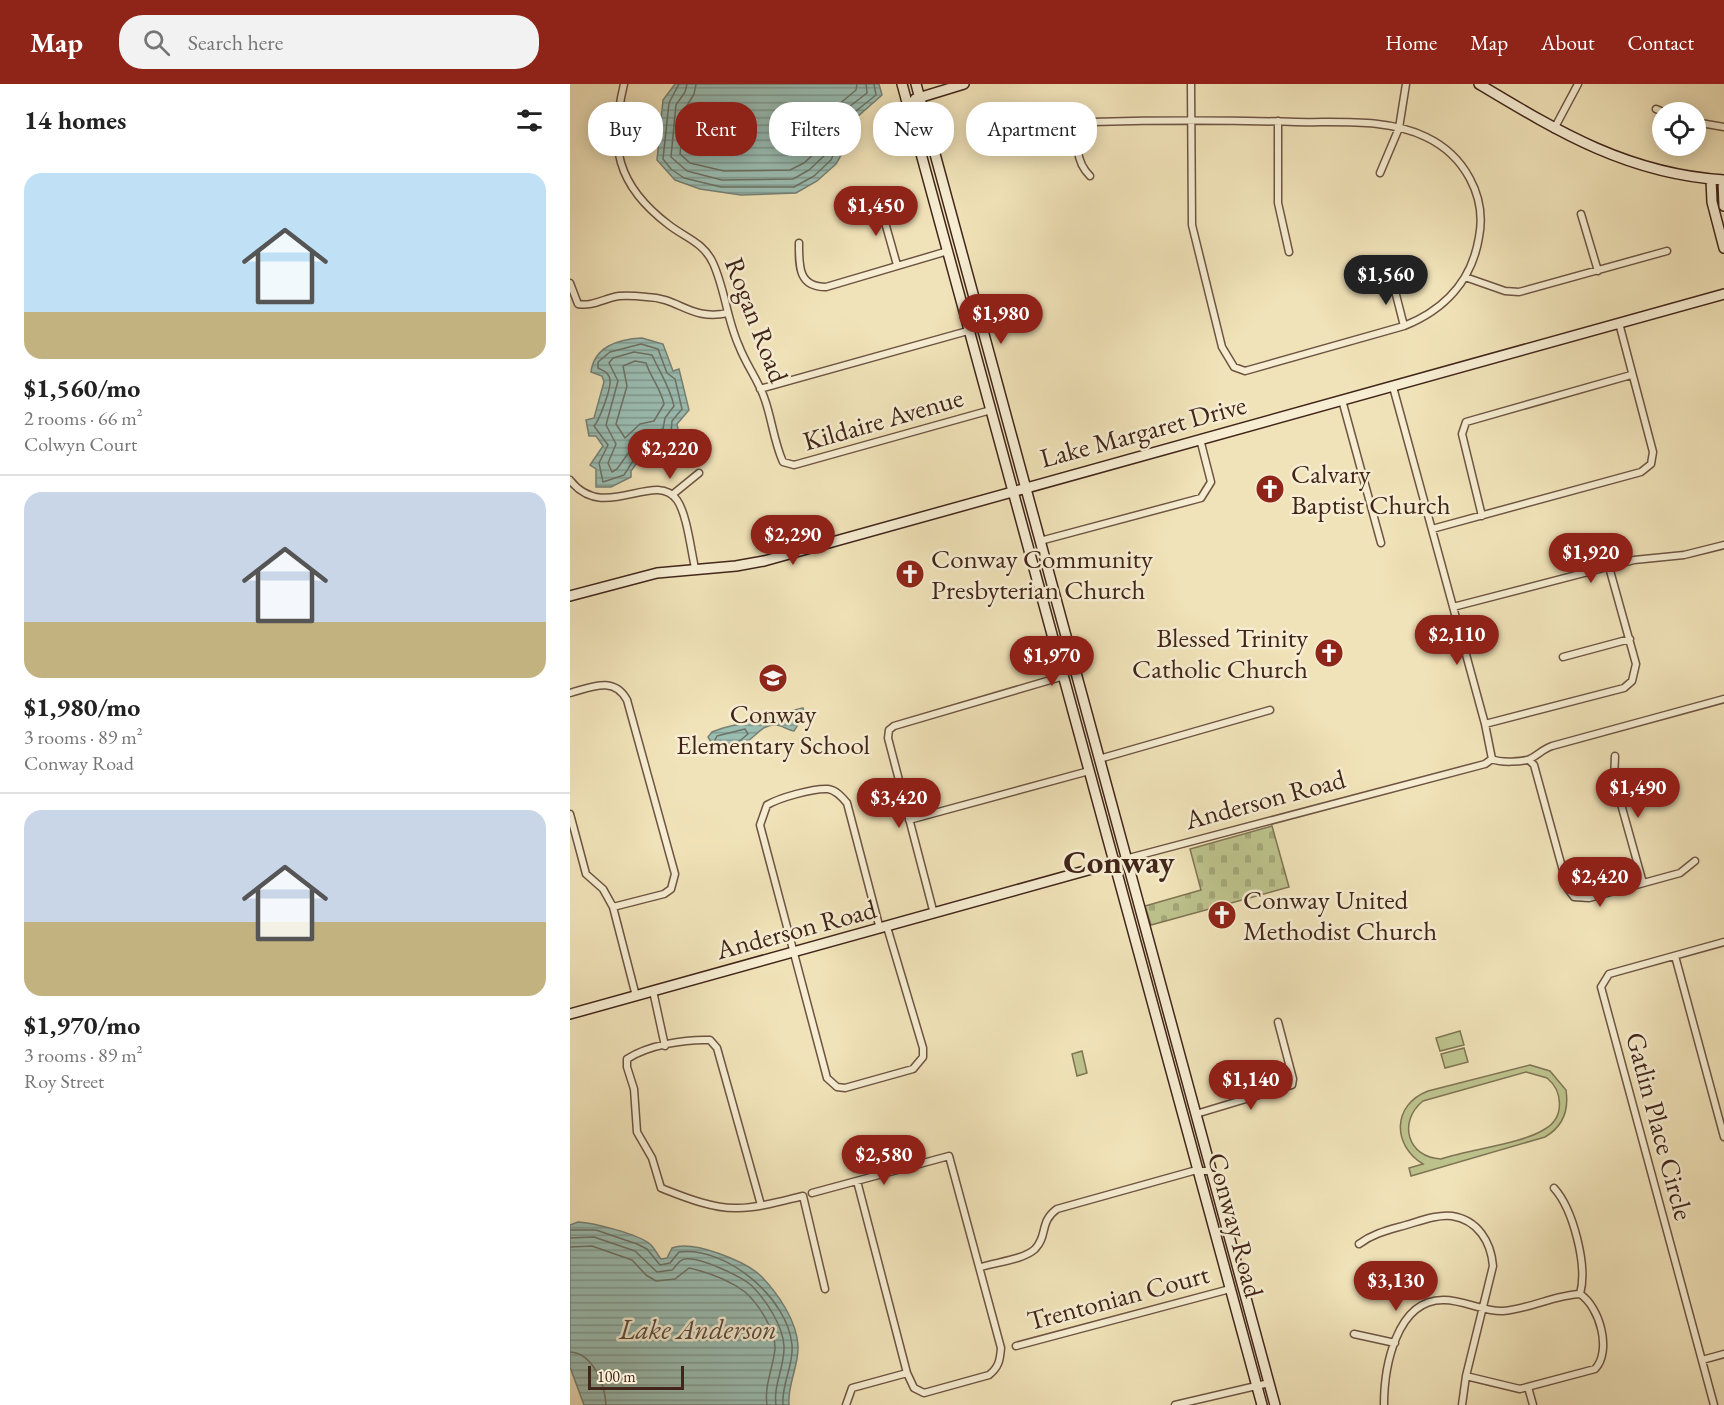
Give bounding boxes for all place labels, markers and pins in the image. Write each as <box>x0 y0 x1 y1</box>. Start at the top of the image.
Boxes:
pin: $1,450 <box>827 186 925 237</box>
pin: $1,560 <box>1337 255 1435 306</box>
pin: $1,980 <box>952 294 1050 345</box>
pin: $2,220 <box>621 429 719 480</box>
place label: Calvary Baptist Church <box>1291 456 1451 522</box>
church icon: Calvary Baptist Church <box>1254 473 1286 505</box>
pin: $2,290 <box>744 515 842 566</box>
pin: $1,920 <box>1542 533 1640 584</box>
place label: Conway Community Presbyterian Church <box>931 541 1153 607</box>
church icon: Conway Community Presbyterian Church <box>894 558 926 590</box>
pin: $2,110 <box>1408 615 1506 666</box>
place label: Blessed Trinity Catholic Church <box>1132 620 1308 686</box>
pin: $1,970 <box>1003 636 1101 687</box>
church icon: Blessed Trinity Catholic Church <box>1313 637 1345 669</box>
school or university icon: Conway Elementary School <box>757 662 789 694</box>
place label: Conway Elementary School <box>676 696 870 762</box>
pin: $1,490 <box>1589 768 1687 819</box>
pin: $3,420 <box>850 778 948 829</box>
pin: $2,420 <box>1551 857 1649 908</box>
place label: Conway United Methodist Church <box>1243 882 1437 948</box>
church icon: Conway United Methodist Church <box>1206 899 1238 931</box>
pin: $1,140 <box>1202 1060 1300 1111</box>
pin: $2,580 <box>835 1135 933 1186</box>
pin: $3,130 <box>1347 1261 1445 1312</box>

